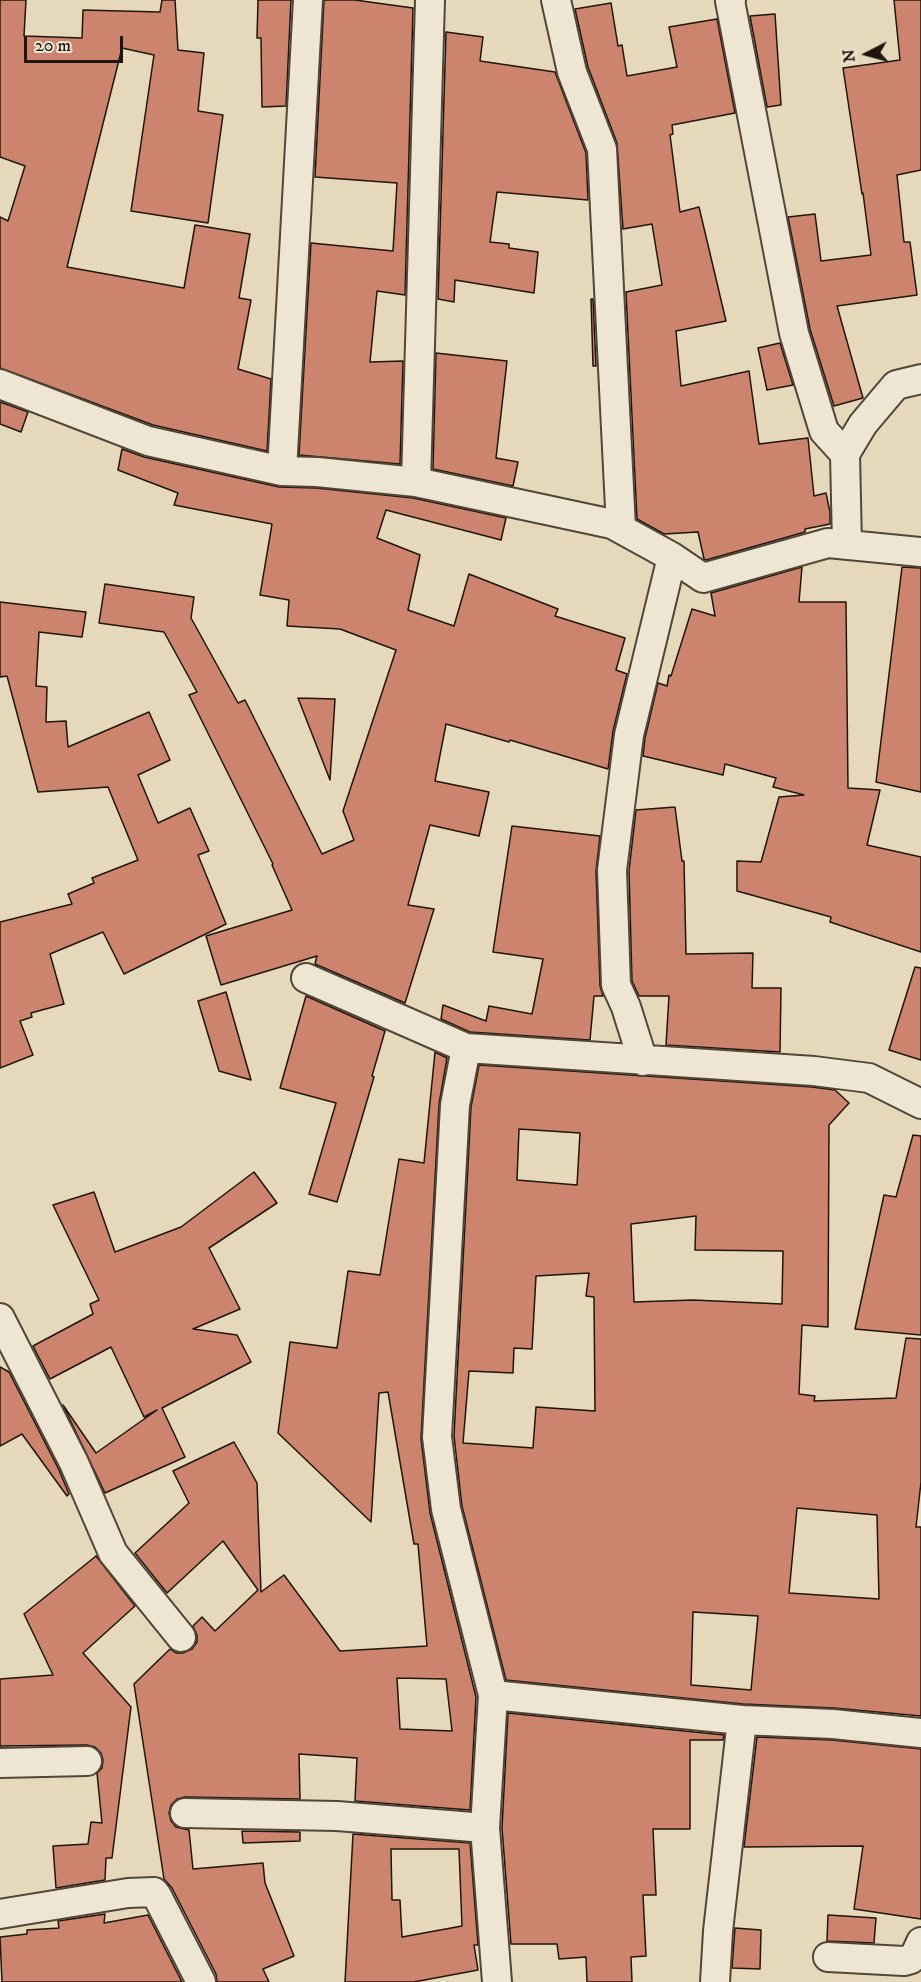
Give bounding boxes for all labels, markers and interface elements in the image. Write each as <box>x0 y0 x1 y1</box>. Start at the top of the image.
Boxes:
scale bar <box>27 24 126 62</box>
north arrow <box>837 24 897 84</box>
text: 20 m <box>35 35 71 57</box>
text: N <box>838 48 860 63</box>

